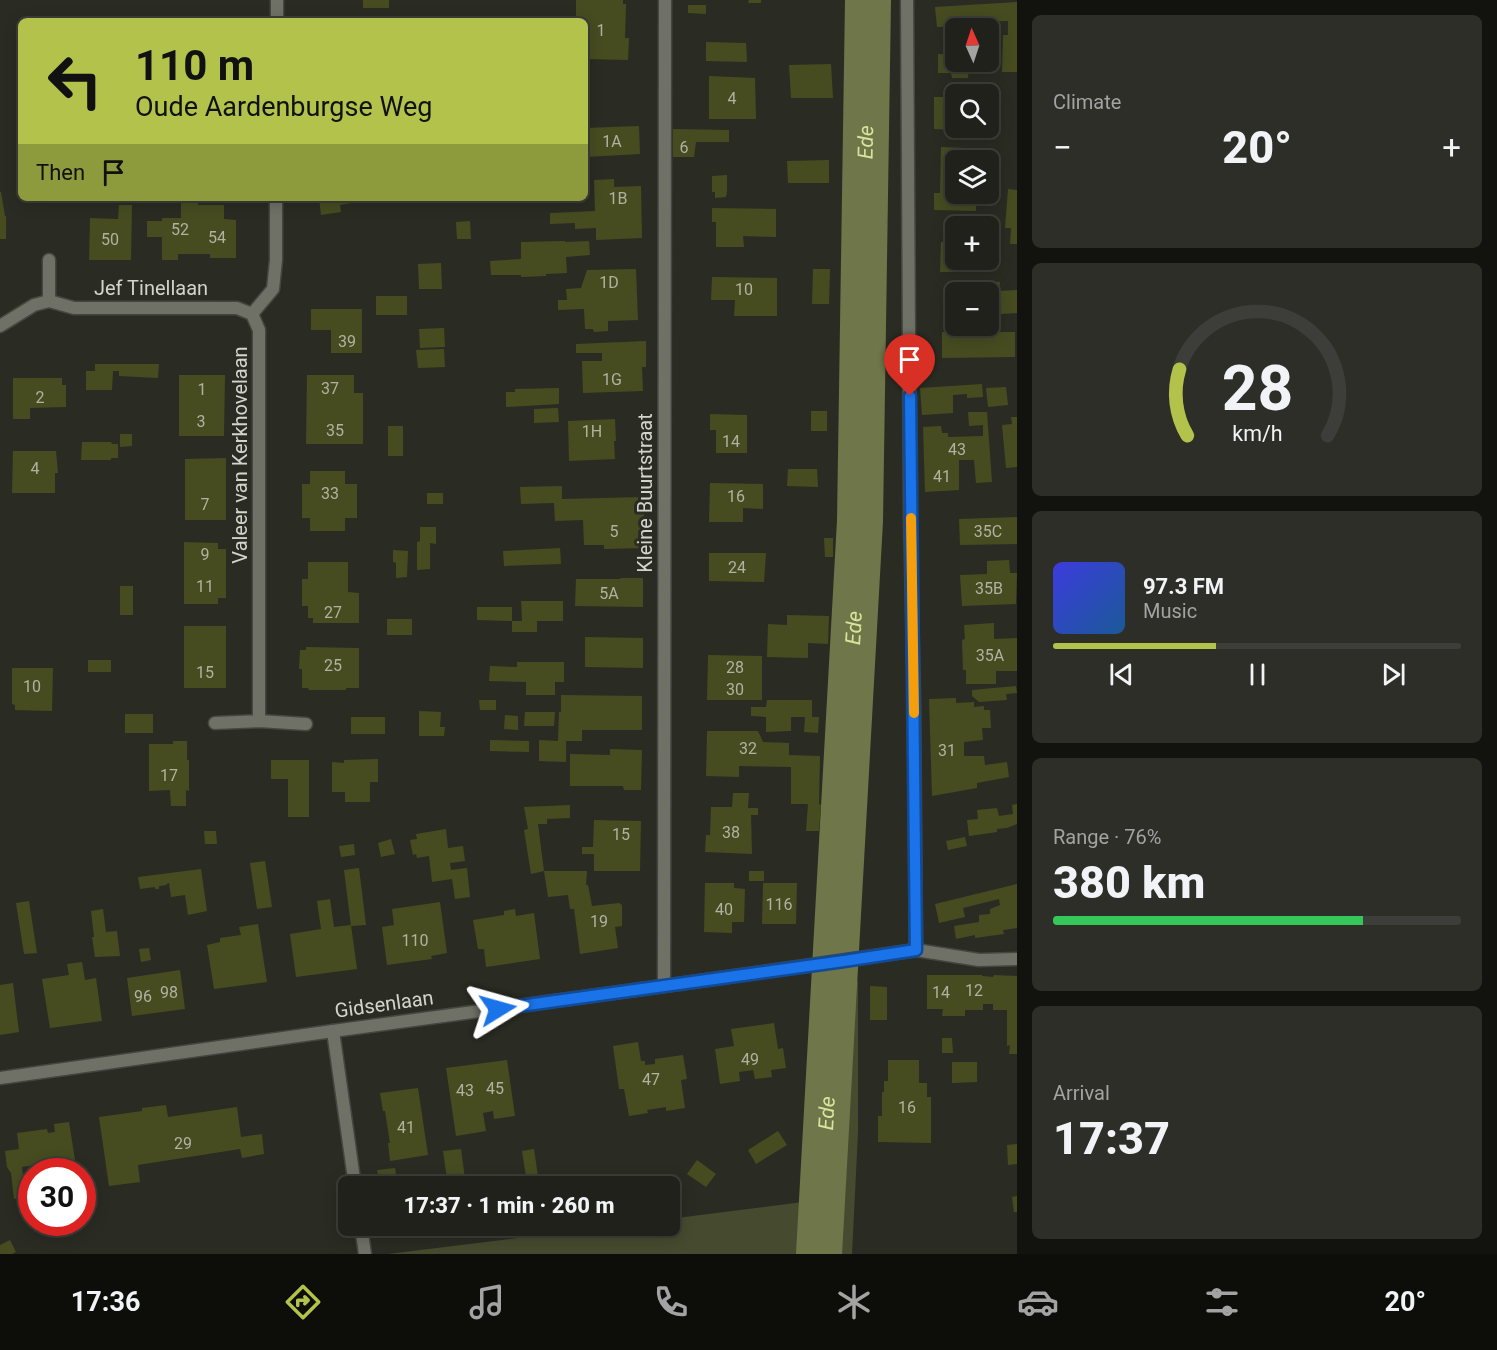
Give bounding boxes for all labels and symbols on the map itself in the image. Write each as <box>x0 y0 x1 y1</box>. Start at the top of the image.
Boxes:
north arrow <box>945 18 999 72</box>
house number: 1 <box>597 21 606 40</box>
house number: 4 <box>728 89 737 108</box>
water label: Ede <box>854 125 878 159</box>
house number: 1A <box>602 132 622 151</box>
house number: 6 <box>680 138 689 157</box>
house number: 1B <box>609 189 628 208</box>
house number: 52 <box>171 220 189 239</box>
house number: 54 <box>208 228 226 247</box>
house number: 50 <box>101 230 119 249</box>
house number: 1D <box>599 273 619 292</box>
street label: Jef Tinellaan <box>94 276 208 300</box>
house number: 10 <box>735 280 753 299</box>
house number: 39 <box>338 332 356 351</box>
pin <box>884 334 935 396</box>
street label: Valeer van Kerkhovelaan <box>228 346 252 564</box>
house number: 1G <box>602 370 622 389</box>
house number: 37 <box>321 379 339 398</box>
house number: 1 <box>198 380 207 399</box>
house number: 2 <box>36 388 45 407</box>
house number: 3 <box>197 412 206 431</box>
street label: Kleine Buurtstraat <box>633 413 657 573</box>
house number: 35 <box>326 421 344 440</box>
house number: 1H <box>582 422 602 441</box>
house number: 14 <box>722 432 740 451</box>
house number: 43 <box>948 440 966 459</box>
house number: 4 <box>31 459 40 478</box>
house number: 41 <box>933 467 951 486</box>
house number: 33 <box>321 484 339 503</box>
house number: 16 <box>727 487 745 506</box>
house number: 7 <box>201 495 210 514</box>
house number: 5 <box>610 522 619 541</box>
house number: 35C <box>974 522 1002 541</box>
house number: 9 <box>201 545 210 564</box>
house number: 24 <box>728 558 746 577</box>
house number: 11 <box>196 577 214 596</box>
house number: 35B <box>975 579 1003 598</box>
house number: 5A <box>599 584 619 603</box>
house number: 27 <box>324 603 342 622</box>
water label: Ede <box>841 610 867 645</box>
house number: 35A <box>976 646 1005 665</box>
house number: 25 <box>324 656 342 675</box>
house number: 28 <box>726 658 744 677</box>
house number: 15 <box>196 663 214 682</box>
house number: 10 <box>23 677 41 696</box>
house number: 30 <box>726 680 744 699</box>
house number: 32 <box>739 739 757 758</box>
house number: 31 <box>938 741 956 760</box>
house number: 17 <box>160 766 178 785</box>
house number: 38 <box>722 823 740 842</box>
house number: 15 <box>612 825 630 844</box>
house number: 116 <box>766 895 792 914</box>
house number: 40 <box>715 900 733 919</box>
house number: 19 <box>590 912 608 931</box>
house number: 110 <box>402 931 428 950</box>
position arrow <box>466 977 530 1041</box>
house number: 12 <box>965 981 983 1000</box>
house number: 98 <box>160 983 178 1002</box>
house number: 14 <box>932 983 950 1002</box>
street label: Gidsenlaan <box>333 985 435 1023</box>
house number: 96 <box>134 987 152 1006</box>
house number: 49 <box>741 1050 759 1069</box>
house number: 47 <box>642 1070 660 1089</box>
house number: 45 <box>486 1079 504 1098</box>
house number: 43 <box>456 1081 474 1100</box>
water label: Ede <box>814 1096 840 1131</box>
house number: 16 <box>898 1098 916 1117</box>
house number: 41 <box>397 1118 415 1137</box>
house number: 29 <box>174 1134 192 1153</box>
speed limit sign: 30 <box>18 1158 96 1236</box>

